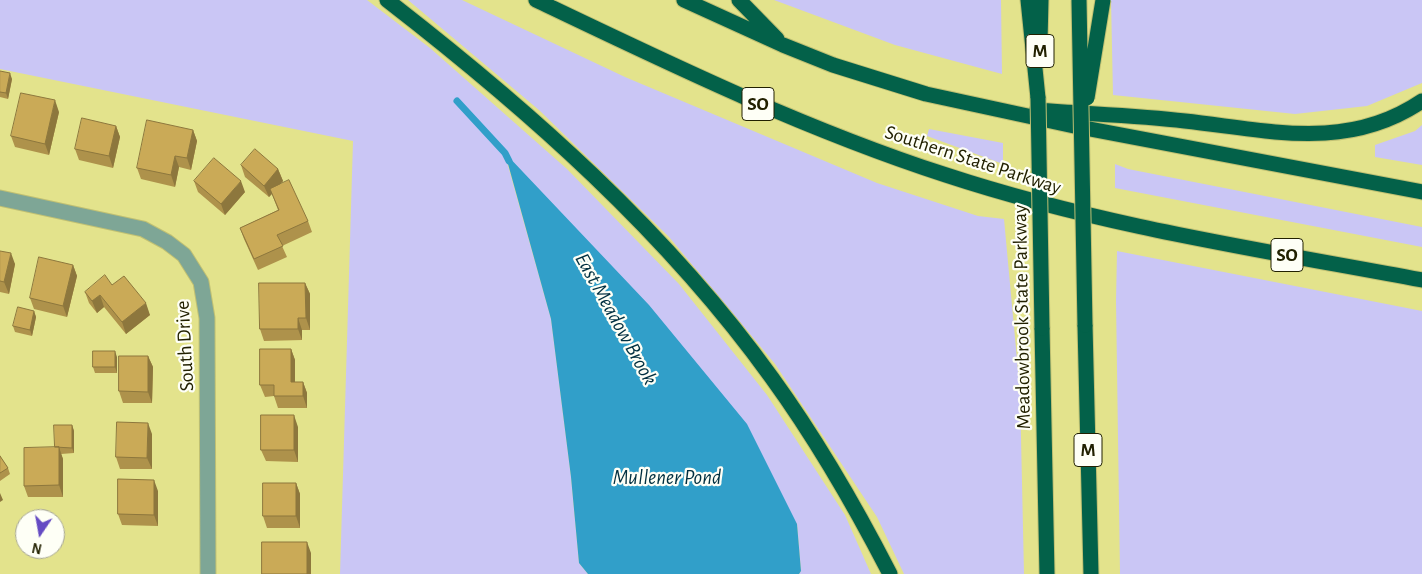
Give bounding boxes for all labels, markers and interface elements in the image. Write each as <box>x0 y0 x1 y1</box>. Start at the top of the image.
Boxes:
road number: M <box>1026 34 1054 68</box>
road number: SO <box>742 88 774 120</box>
street label: Southern State Parkway <box>882 120 1064 200</box>
street label: Meadowbrook State Parkway <box>1008 204 1036 430</box>
road number: SO <box>1271 238 1303 272</box>
water label: East Meadow Brook <box>569 249 663 389</box>
street label: South Drive <box>171 300 199 392</box>
road number: M <box>1074 434 1102 466</box>
water label: Mullener Pond <box>613 465 721 491</box>
north arrow <box>15 509 65 559</box>
text: N <box>31 540 43 556</box>

